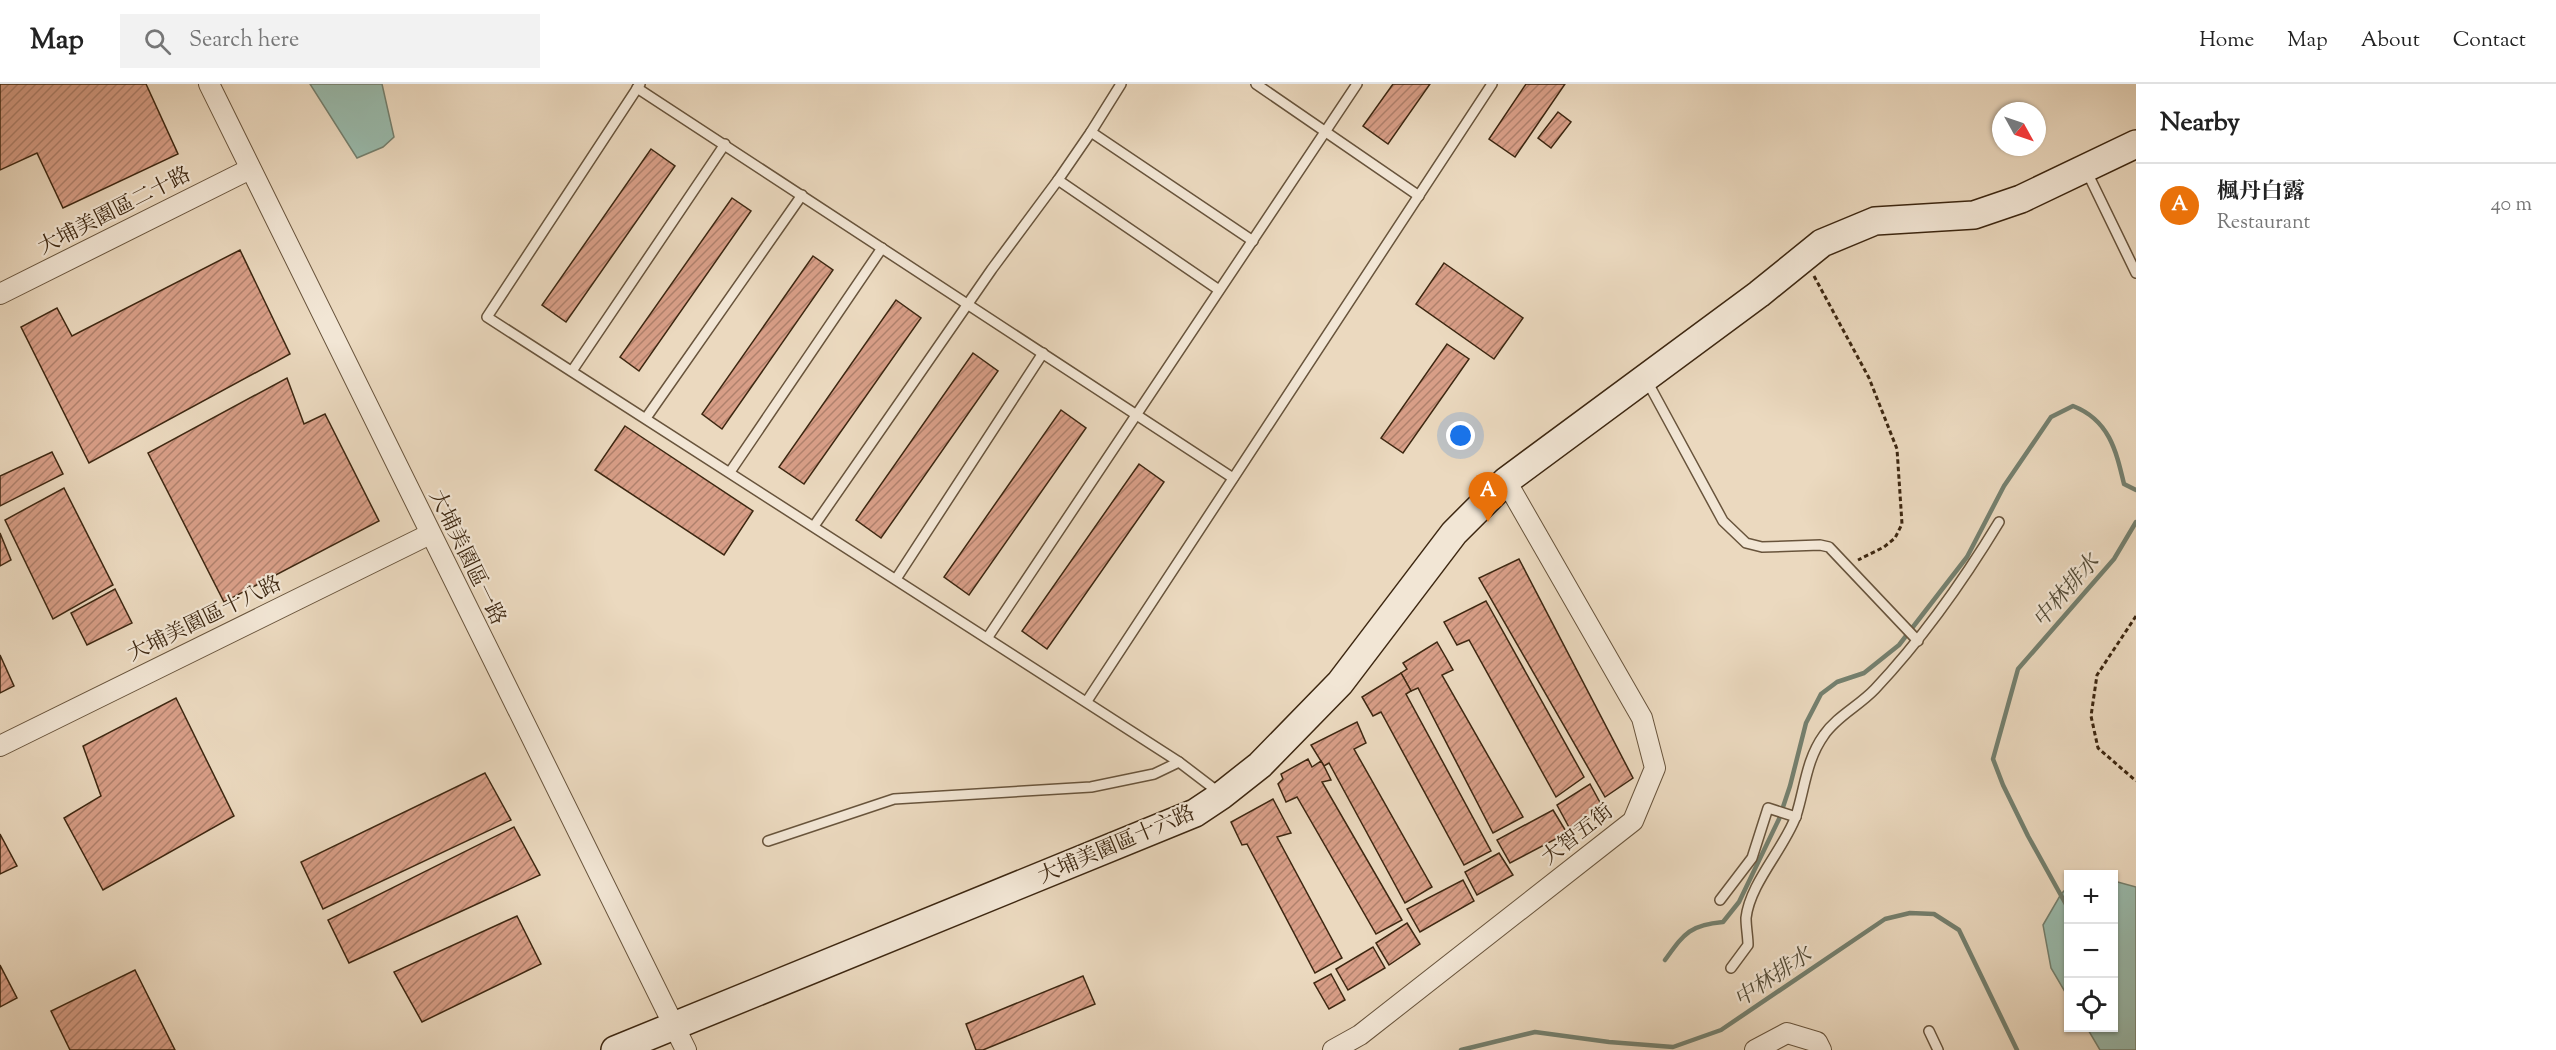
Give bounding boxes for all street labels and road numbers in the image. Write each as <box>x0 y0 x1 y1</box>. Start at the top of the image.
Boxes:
street label: 大埔美園區二十路 <box>33 160 197 263</box>
street label: 大埔美園區一路 <box>421 485 512 631</box>
street label: 大埔美園區十八路 <box>123 569 287 670</box>
street label: 大智五街 <box>1536 798 1621 873</box>
street label: 大埔美園區十六路 <box>1034 799 1200 892</box>

